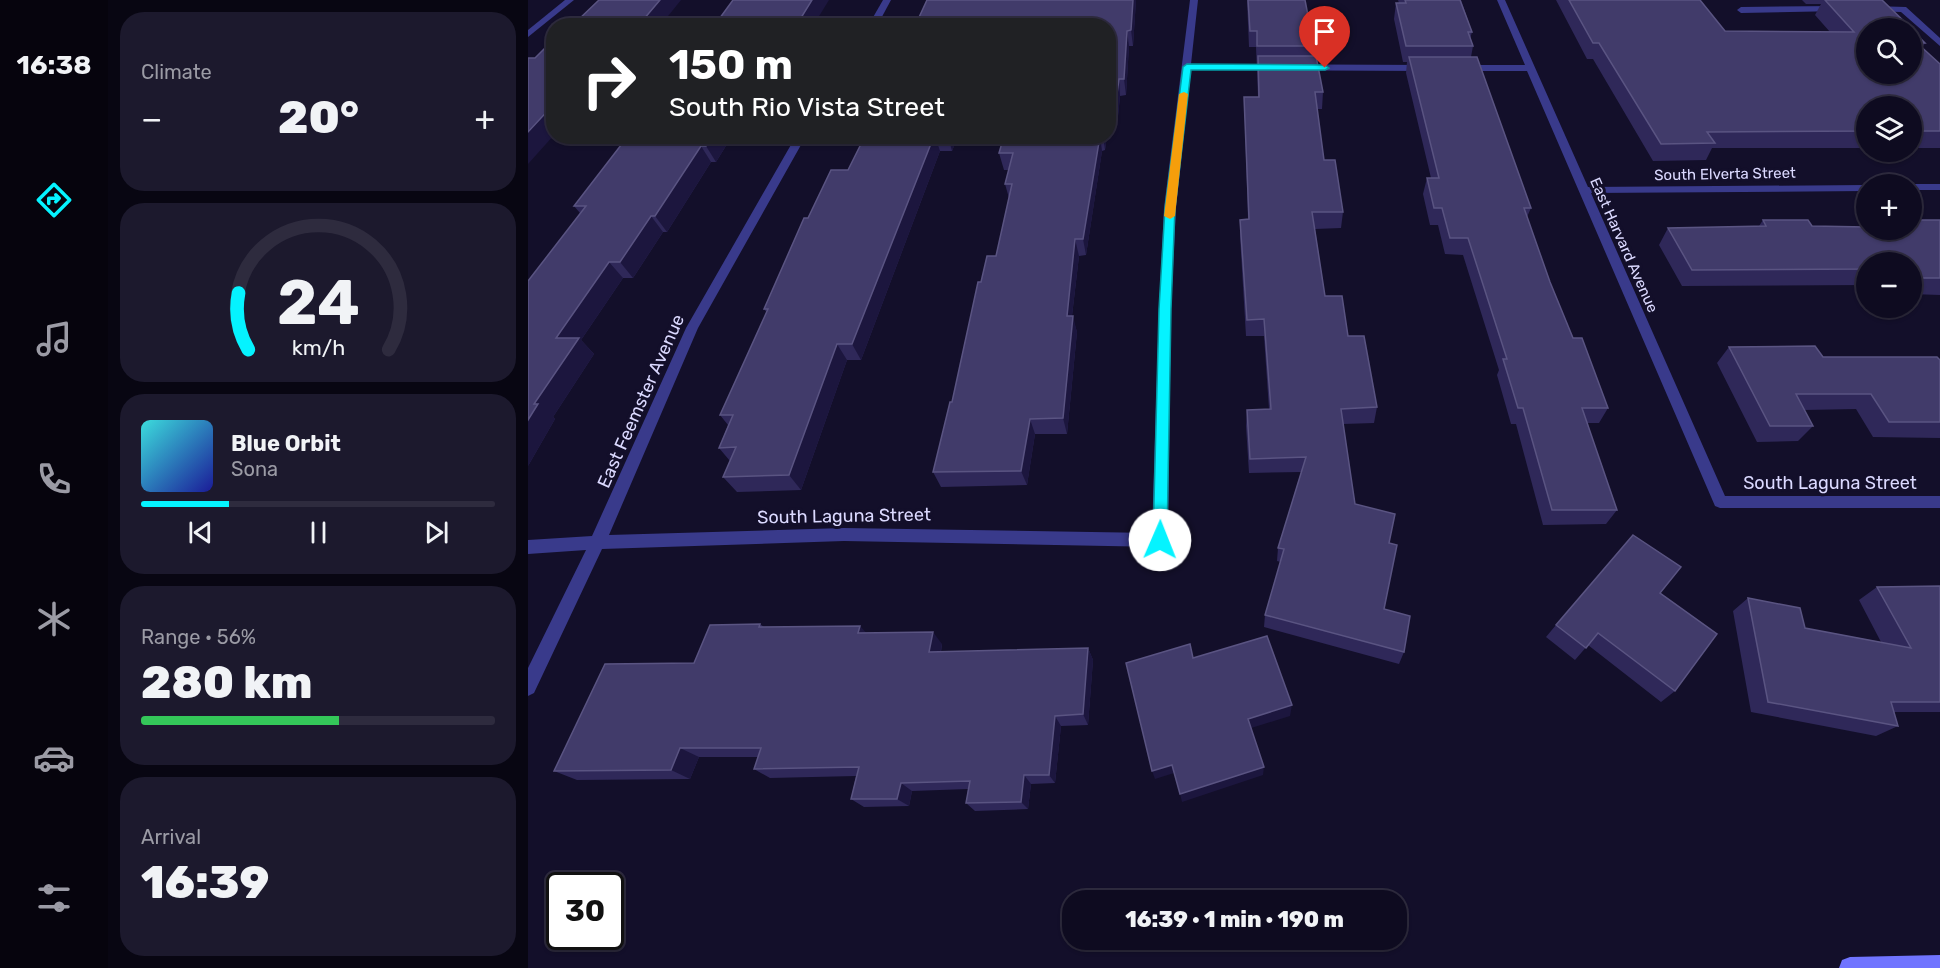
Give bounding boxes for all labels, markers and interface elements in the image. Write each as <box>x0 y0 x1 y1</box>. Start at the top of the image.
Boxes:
pin <box>1299 6 1350 68</box>
icon: arrive <box>1308 15 1341 48</box>
map controls <box>1856 18 1922 318</box>
button: search <box>1856 18 1922 84</box>
text: 150 m <box>669 40 793 90</box>
icon: right <box>570 42 648 120</box>
text: 16:38 <box>17 49 91 81</box>
text: Climate <box>141 60 212 84</box>
text: 20° <box>278 91 359 144</box>
text: South Rio Vista Street <box>669 91 945 123</box>
button: layers <box>1856 96 1922 162</box>
text: − <box>141 99 162 138</box>
text: + <box>474 99 495 138</box>
street label: South Elverta Street <box>1654 164 1796 184</box>
button: + <box>1856 174 1922 240</box>
street label: East Harvard Avenue <box>1586 175 1662 315</box>
icon: directions <box>33 179 75 221</box>
button: − <box>1856 252 1922 318</box>
text: 24 <box>277 266 359 340</box>
street label: East Feemster Avenue <box>593 311 689 491</box>
icon: music <box>33 318 75 360</box>
text: km/h <box>291 335 345 360</box>
text: Blue Orbit <box>231 430 341 457</box>
text: Sona <box>231 457 278 481</box>
icon: phone <box>33 458 75 500</box>
street label: South Laguna Street <box>1743 472 1917 494</box>
street label: South Laguna Street <box>757 503 931 529</box>
position arrow <box>1128 508 1192 572</box>
icon: previous <box>184 516 217 549</box>
icon: pause <box>302 516 335 549</box>
icon: next <box>420 516 453 549</box>
icon: climate <box>33 598 75 640</box>
text: Range · 56% <box>141 625 256 649</box>
text: 280 km <box>141 656 313 709</box>
icon: car <box>33 737 75 779</box>
text: Arrival <box>141 825 201 849</box>
text: 16:39 <box>141 856 269 909</box>
speed limit sign: 30 <box>546 872 624 950</box>
icon: filters <box>33 877 75 919</box>
text: 16:39 · 1 min · 190 m <box>1125 906 1344 933</box>

